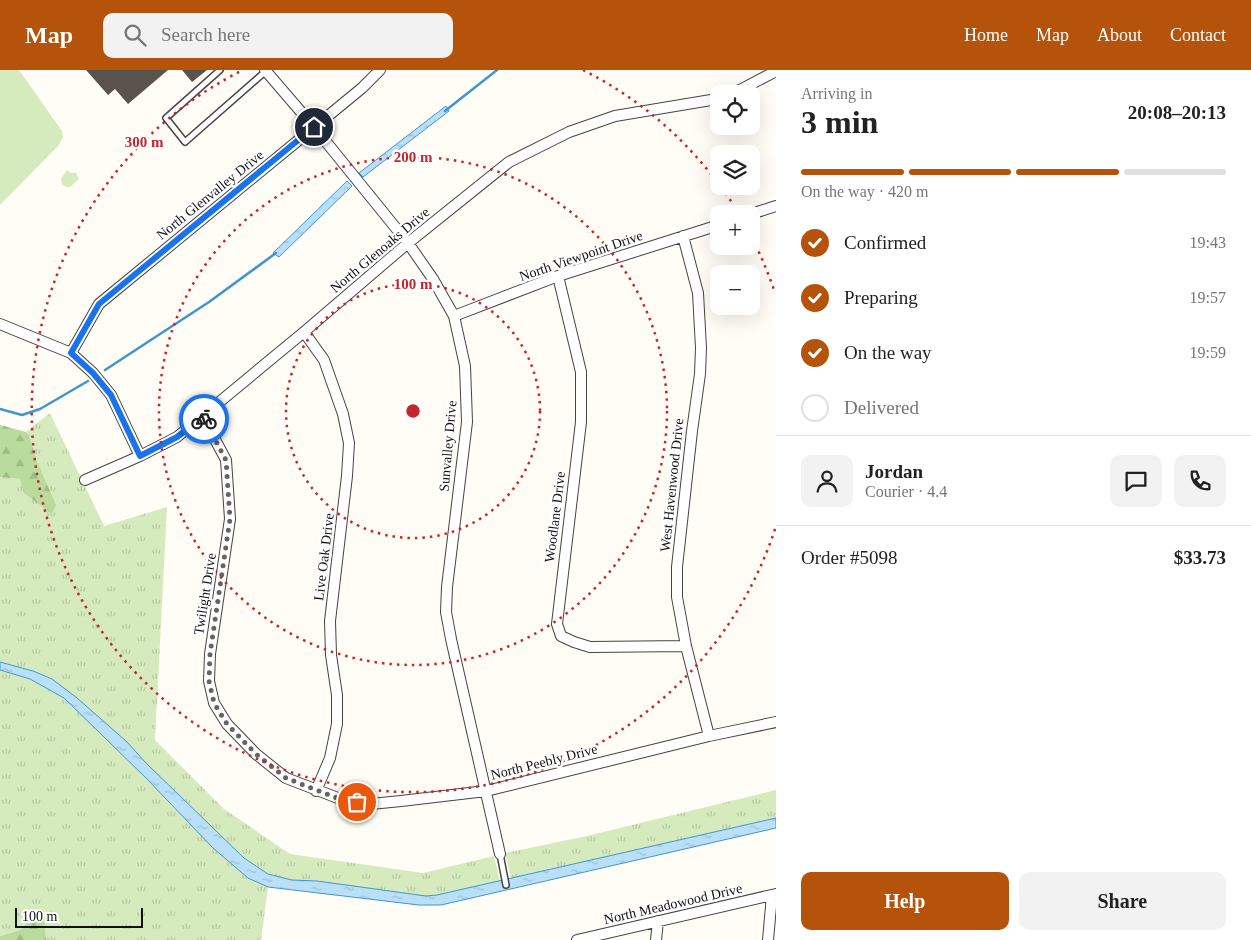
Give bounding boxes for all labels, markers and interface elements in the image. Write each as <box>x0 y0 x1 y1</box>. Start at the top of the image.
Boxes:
search box <box>103 13 453 58</box>
icon: search <box>121 21 149 49</box>
text: Map <box>25 22 73 48</box>
text: Search here <box>161 24 250 45</box>
text: Home <box>964 25 1008 45</box>
text: Map <box>1036 25 1069 45</box>
text: About <box>1097 25 1142 45</box>
text: Contact <box>1170 25 1226 45</box>
map controls <box>710 85 760 315</box>
button: locate <box>710 85 760 135</box>
text: Arriving in <box>801 85 873 102</box>
text: 20:08–20:13 <box>1128 102 1226 123</box>
text: 3 min <box>801 104 878 140</box>
pin <box>293 106 335 148</box>
icon: home <box>300 113 328 141</box>
text: 300 m <box>125 134 164 150</box>
button: layers <box>710 145 760 195</box>
street label: North Glenvalley Drive <box>154 147 266 243</box>
text: 200 m <box>394 149 433 165</box>
text: On the way · 420 m <box>801 183 929 200</box>
street label: North Glenoaks Drive <box>328 204 432 296</box>
button: + <box>710 205 760 255</box>
street label: North Viewpoint Drive <box>517 228 645 284</box>
icon: check <box>801 229 829 257</box>
text: Confirmed <box>844 232 926 253</box>
text: 19:43 <box>1190 234 1226 251</box>
button: − <box>710 265 760 315</box>
text: 100 m <box>394 276 433 292</box>
icon: check <box>801 284 829 312</box>
text: Preparing <box>844 287 918 308</box>
text: 19:57 <box>1190 289 1226 306</box>
icon: check <box>801 339 829 367</box>
text: On the way <box>844 342 932 363</box>
text: 19:59 <box>1190 344 1226 361</box>
courier <box>179 394 229 444</box>
text: Delivered <box>844 397 919 418</box>
street label: Sunvalley Drive <box>437 400 459 492</box>
centre of rings <box>404 402 422 420</box>
icon: bike <box>190 405 218 433</box>
street label: West Havenwood Drive <box>658 417 686 553</box>
button: person <box>801 455 853 507</box>
button: chat <box>1110 455 1162 507</box>
button: phone <box>1174 455 1226 507</box>
text: Jordan <box>865 461 923 482</box>
street label: Woodlane Drive <box>542 471 568 563</box>
text: Courier · 4.4 <box>865 483 947 500</box>
street label: Live Oak Drive <box>311 512 337 602</box>
text: Order #5098 <box>801 547 898 568</box>
text: $33.73 <box>1174 547 1226 568</box>
street label: Twilight Drive <box>191 552 219 636</box>
street label: North Peebly Drive <box>489 741 599 783</box>
pin <box>336 781 378 823</box>
icon: bag <box>343 788 371 816</box>
button: Help <box>801 872 1009 930</box>
button: Share <box>1019 872 1226 930</box>
street label: North Meadowood Drive <box>602 881 744 927</box>
scale bar <box>15 905 142 928</box>
text: 100 m <box>22 909 57 924</box>

